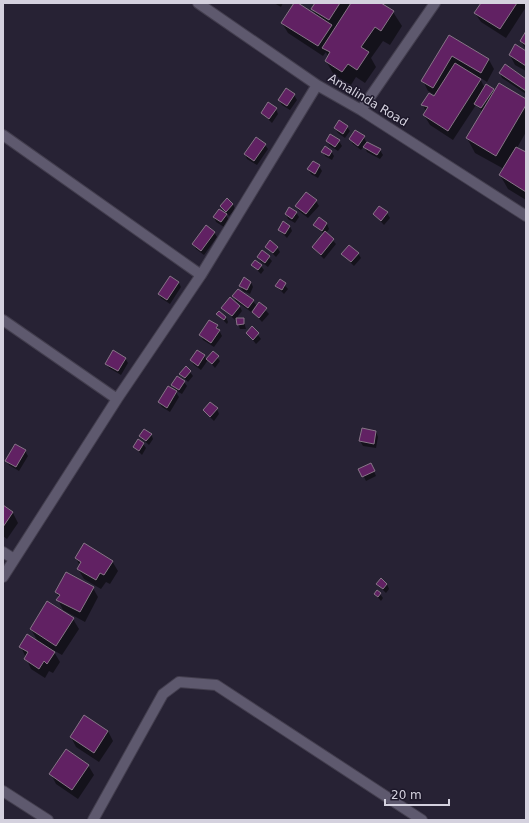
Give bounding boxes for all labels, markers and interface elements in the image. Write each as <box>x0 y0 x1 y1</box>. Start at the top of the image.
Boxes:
street label: Amalinda Road <box>326 71 410 129</box>
scale bar <box>385 781 449 807</box>
text: 20 m <box>391 788 422 802</box>

